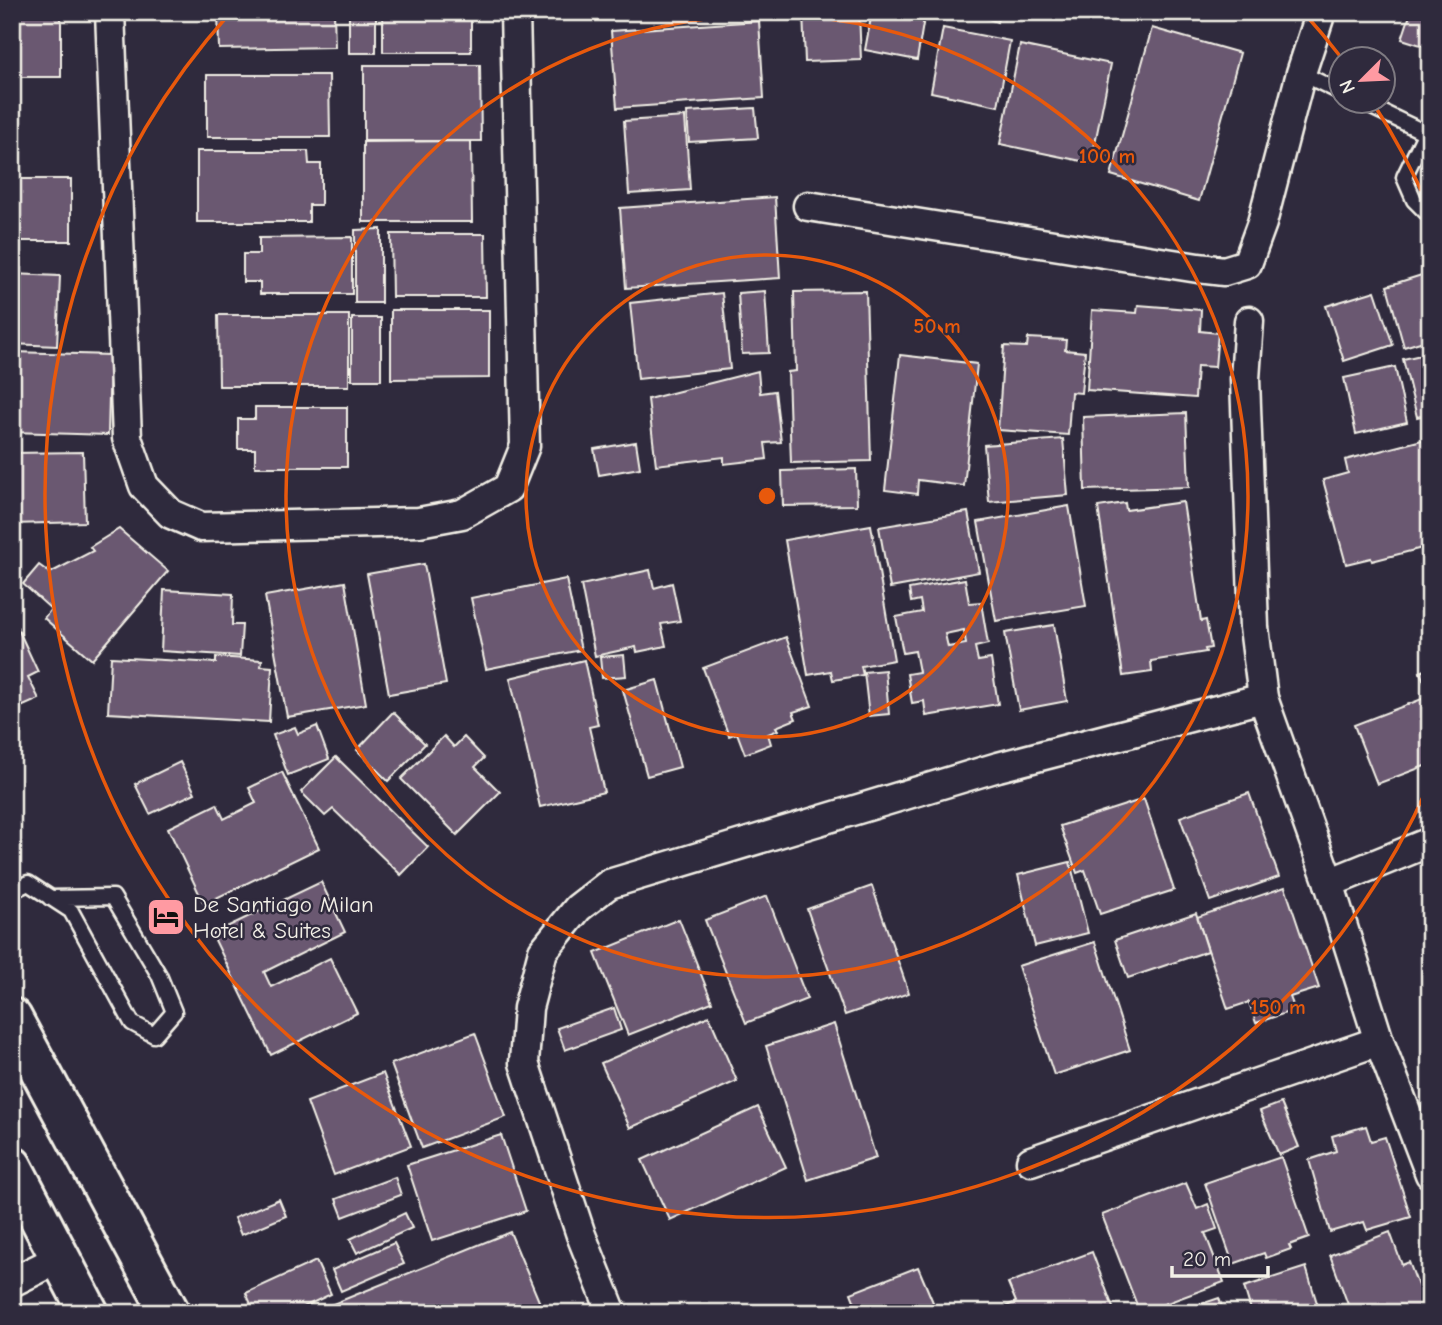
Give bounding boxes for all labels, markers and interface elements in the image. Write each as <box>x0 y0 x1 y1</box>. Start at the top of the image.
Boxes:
north arrow <box>1326 46 1396 116</box>
text: N <box>1335 76 1360 97</box>
text: 100 m <box>1079 144 1135 168</box>
text: 50 m <box>913 314 961 338</box>
centre of rings <box>755 484 779 508</box>
place label: De Santiago Milan Hotel & Suites <box>193 891 374 944</box>
hotel icon: De Santiago Milan Hotel & Suites <box>145 896 187 938</box>
text: 150 m <box>1250 995 1306 1019</box>
scale bar <box>1172 1234 1269 1278</box>
text: 20 m <box>1183 1247 1231 1271</box>

